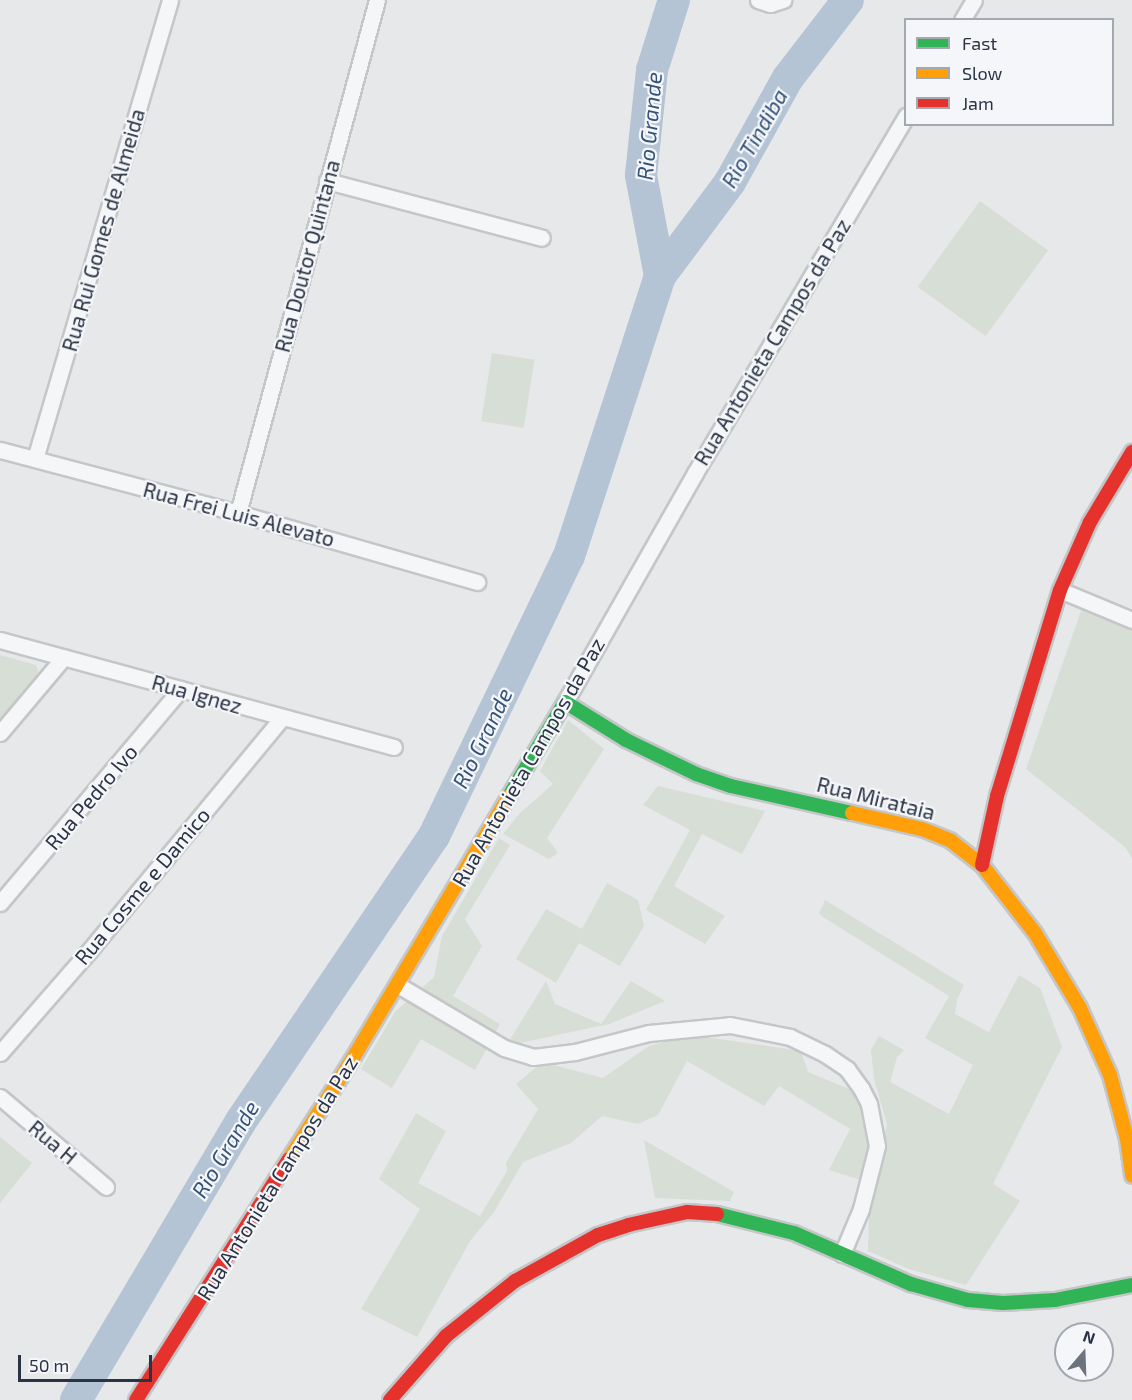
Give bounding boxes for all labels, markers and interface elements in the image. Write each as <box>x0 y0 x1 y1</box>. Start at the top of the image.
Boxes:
legend <box>904 18 1114 126</box>
text: Fast <box>962 32 997 54</box>
text: Slow <box>962 62 1002 84</box>
water label: Rio Grande <box>631 71 667 181</box>
water label: Rio Tindiba <box>715 84 793 192</box>
text: Jam <box>962 92 994 114</box>
street label: Rua Rui Gomes de Almeida <box>56 105 150 355</box>
street label: Rua Doutor Quintana <box>269 157 345 355</box>
street label: Rua Antonieta Campos da Paz <box>688 214 856 470</box>
street label: Rua Frei Luis Alevato <box>140 476 338 552</box>
street label: Rua Antonieta Campos da Paz <box>446 633 610 891</box>
street label: Rua Ignez <box>149 669 245 719</box>
water label: Rio Grande <box>446 684 518 792</box>
street label: Rua Pedro Ivo <box>40 739 142 855</box>
street label: Rua Mirataia <box>814 771 938 825</box>
street label: Rua Cosme e Damico <box>69 802 215 970</box>
street label: Rua Antonieta Campos da Paz <box>191 1051 363 1305</box>
water label: Rio Grande <box>186 1096 264 1202</box>
street label: Rua H <box>24 1115 82 1169</box>
north arrow <box>1054 1322 1114 1382</box>
text: N <box>1081 1326 1098 1347</box>
scale bar <box>21 1343 154 1381</box>
text: 50 m <box>29 1354 69 1376</box>

